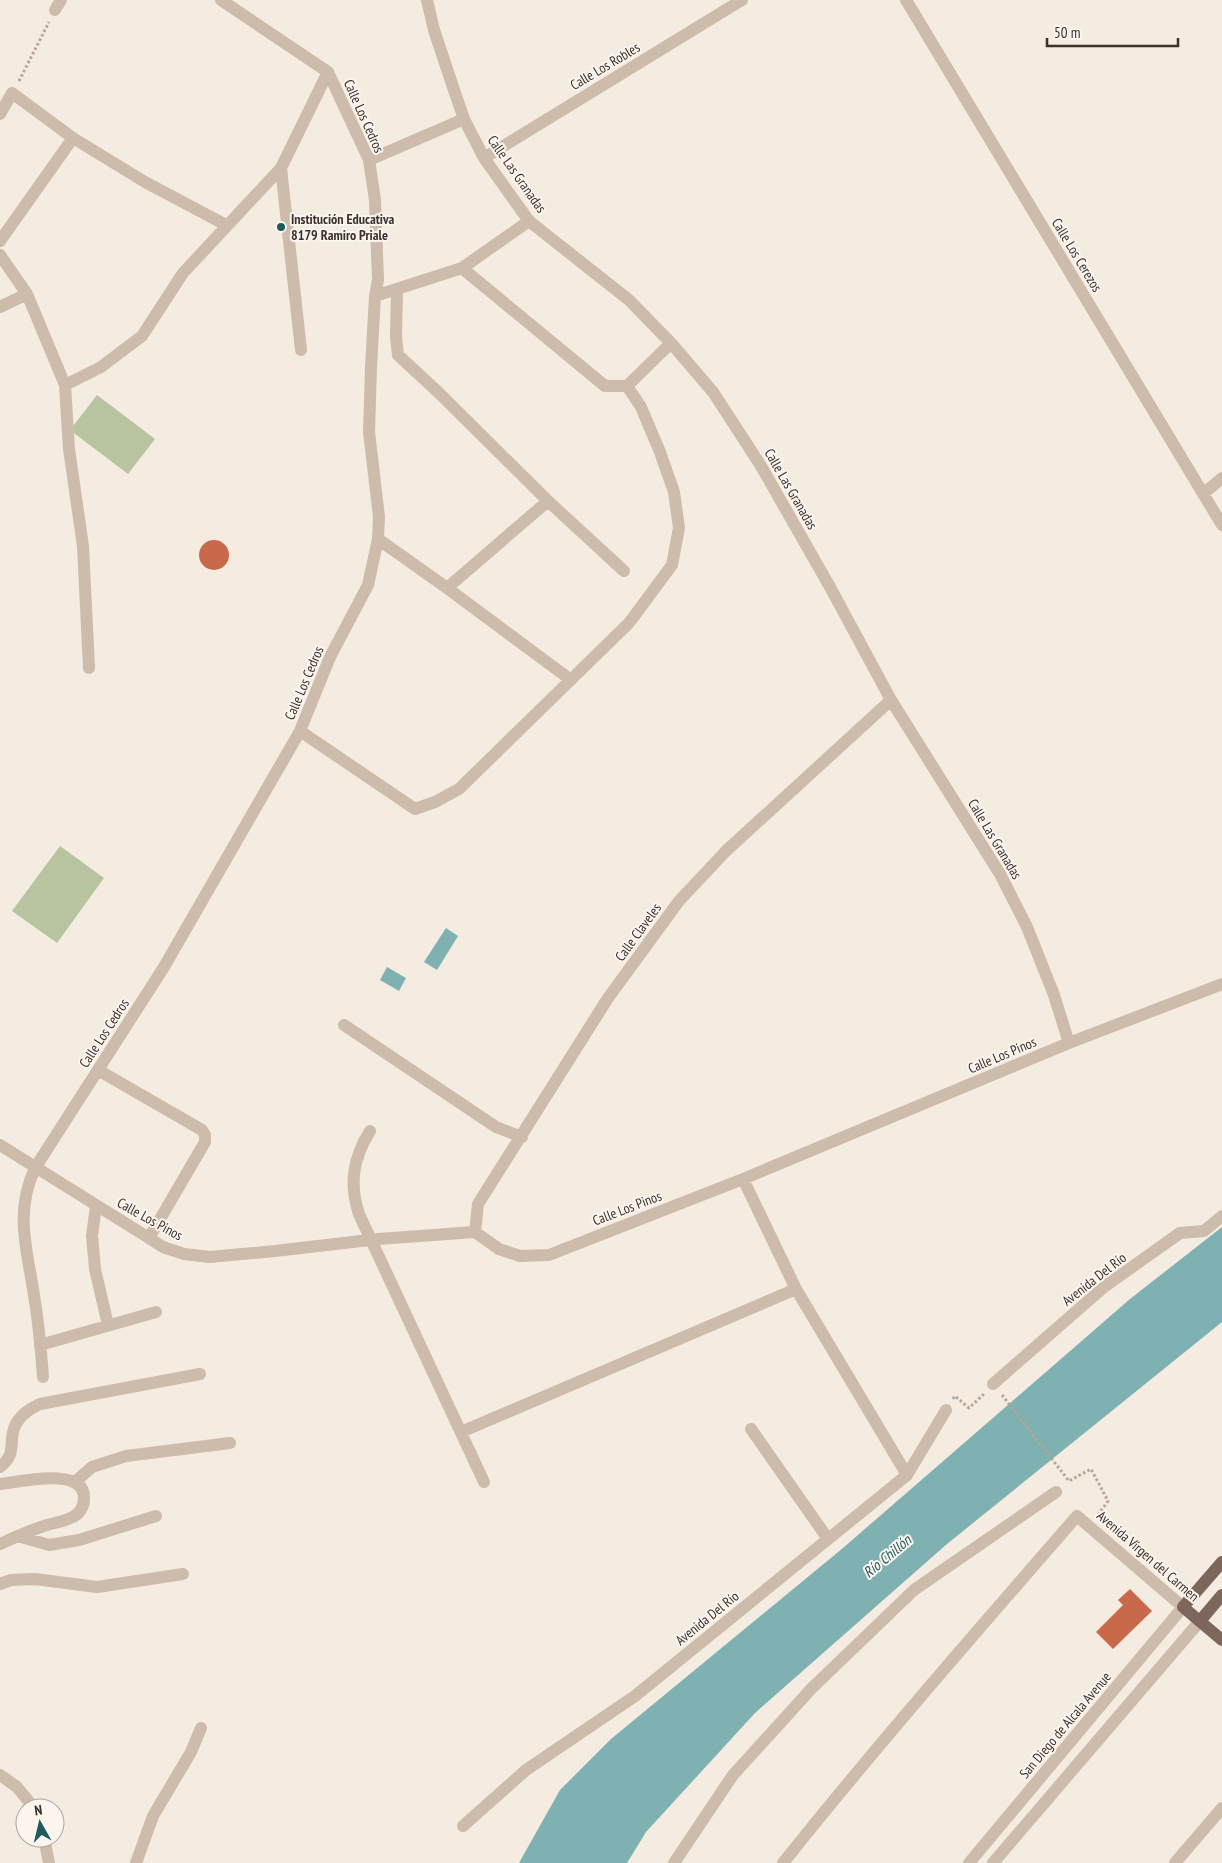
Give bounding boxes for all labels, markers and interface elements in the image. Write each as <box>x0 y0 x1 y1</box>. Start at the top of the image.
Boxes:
scale bar <box>1047 15 1178 47</box>
text: 50 m <box>1054 23 1080 42</box>
street label: Calle Los Robles <box>567 38 643 94</box>
street label: Calle Los Cedros <box>340 76 388 156</box>
street label: Calle Las Granadas <box>484 132 550 216</box>
place label: Institución Educativa 8179 Ramiro Priale <box>291 210 394 244</box>
street label: Calle Los Cerezos <box>1048 215 1106 295</box>
marker: Institución Educativa 8179 Ramiro Priale <box>275 221 287 233</box>
street label: Calle Las Granadas <box>761 445 822 533</box>
street label: Calle Los Cedros <box>280 643 328 723</box>
street label: Calle Las Granadas <box>964 796 1026 883</box>
street label: Calle Claveles <box>611 899 665 965</box>
street label: Calle Los Cedros <box>75 995 133 1071</box>
street label: Calle Los Pinos <box>965 1032 1039 1077</box>
street label: Calle Los Pinos <box>590 1187 664 1229</box>
street label: Calle Los Pinos <box>114 1194 186 1245</box>
street label: Avenida Del Río <box>1058 1248 1130 1310</box>
street label: Avenida Vírgen del Carmen <box>1093 1507 1203 1605</box>
water label: Río Chillón <box>859 1530 916 1582</box>
street label: Avenida Del Río <box>672 1587 742 1649</box>
street label: San Diego de Alcala Avenue <box>1015 1668 1115 1782</box>
north arrow <box>15 1798 65 1848</box>
text: N <box>33 1801 43 1820</box>

